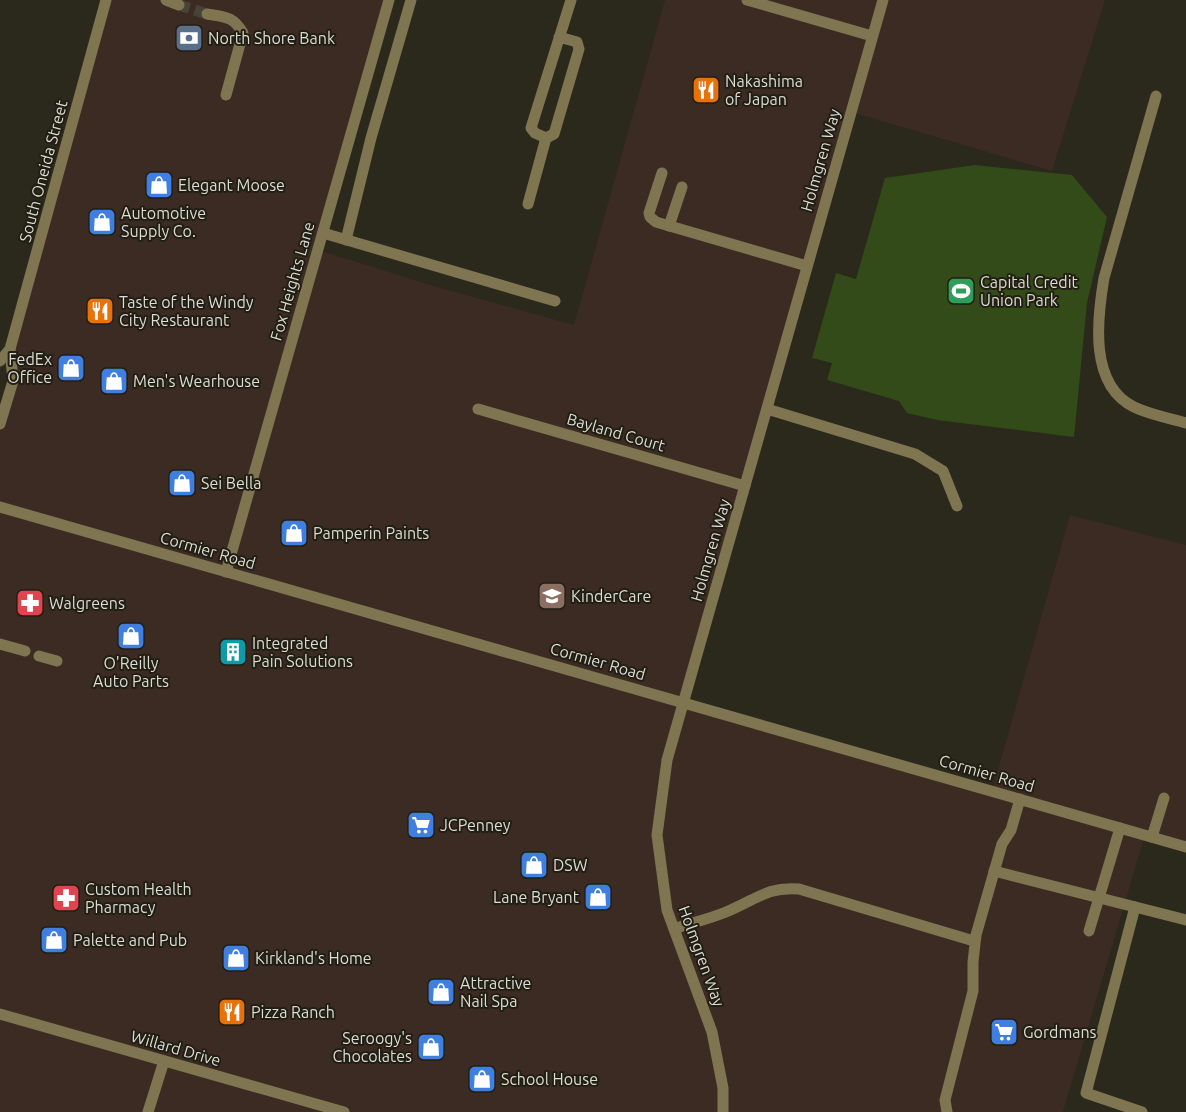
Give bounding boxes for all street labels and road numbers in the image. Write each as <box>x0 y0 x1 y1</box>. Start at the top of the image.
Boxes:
street label: South Oneida Street <box>15 97 71 244</box>
street label: Holmgren Way <box>797 106 843 213</box>
street label: Fox Heights Lane <box>266 219 318 343</box>
street label: Bayland Court <box>565 409 668 455</box>
street label: Holmgren Way <box>687 496 733 603</box>
street label: Cormier Road <box>158 528 258 572</box>
street label: Cormier Road <box>548 639 648 683</box>
street label: Cormier Road <box>937 751 1037 795</box>
street label: Holmgren Way <box>675 903 729 1009</box>
street label: Willard Drive <box>129 1027 223 1069</box>

